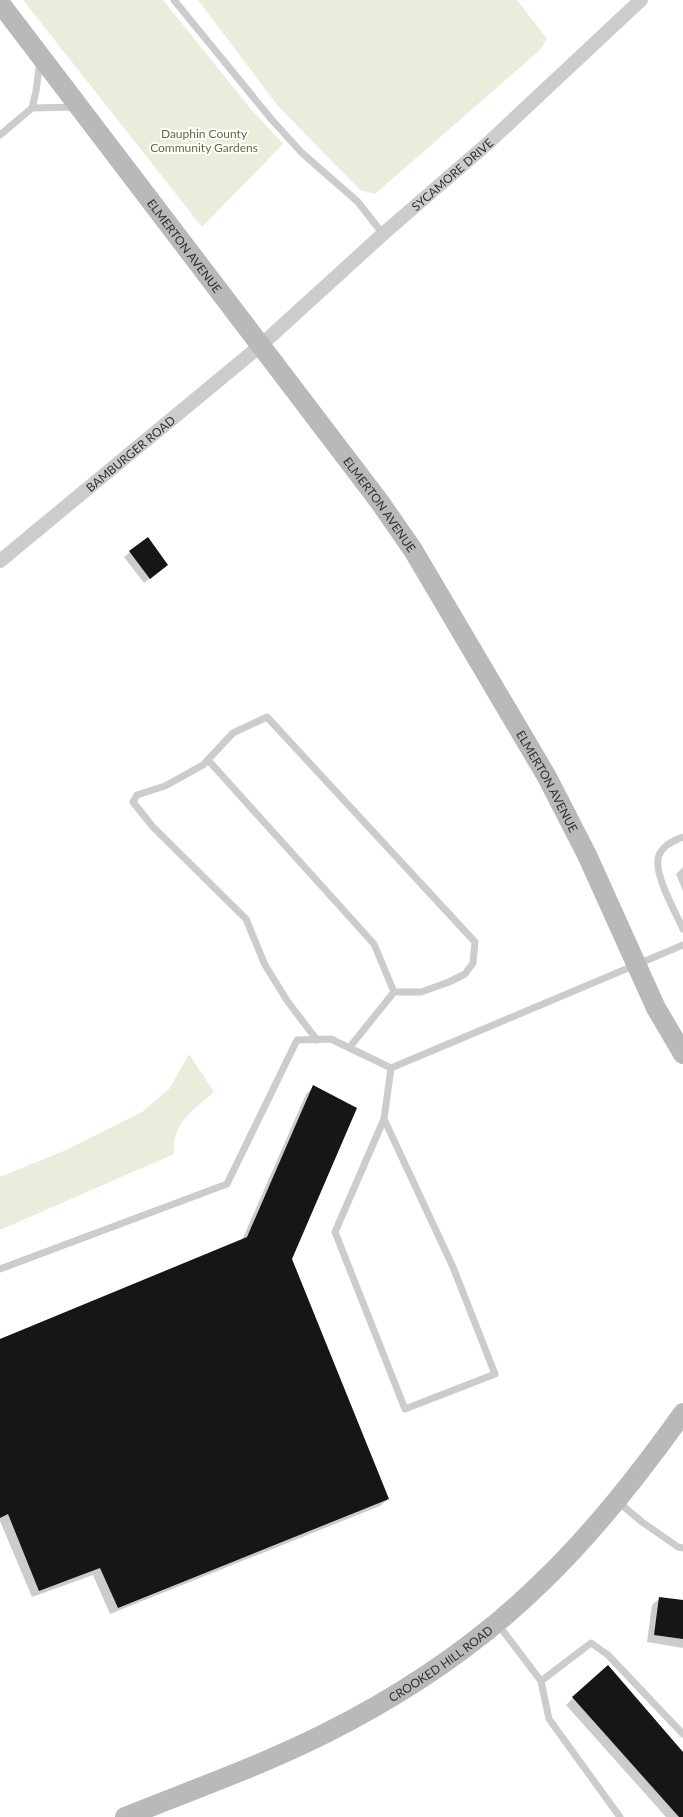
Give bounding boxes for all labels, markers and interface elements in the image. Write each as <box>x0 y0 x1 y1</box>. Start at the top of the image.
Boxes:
park label: Dauphin County Community Gardens <box>150 126 258 155</box>
street label: SYCAMORE DRIVE <box>408 135 496 214</box>
street label: ELMERTON AVENUE <box>144 196 225 296</box>
street label: BAMBURGER ROAD <box>83 412 178 495</box>
street label: ELMERTON AVENUE <box>340 454 420 555</box>
street label: ELMERTON AVENUE <box>514 727 582 835</box>
street label: CROOKED HILL ROAD <box>386 1622 495 1705</box>

